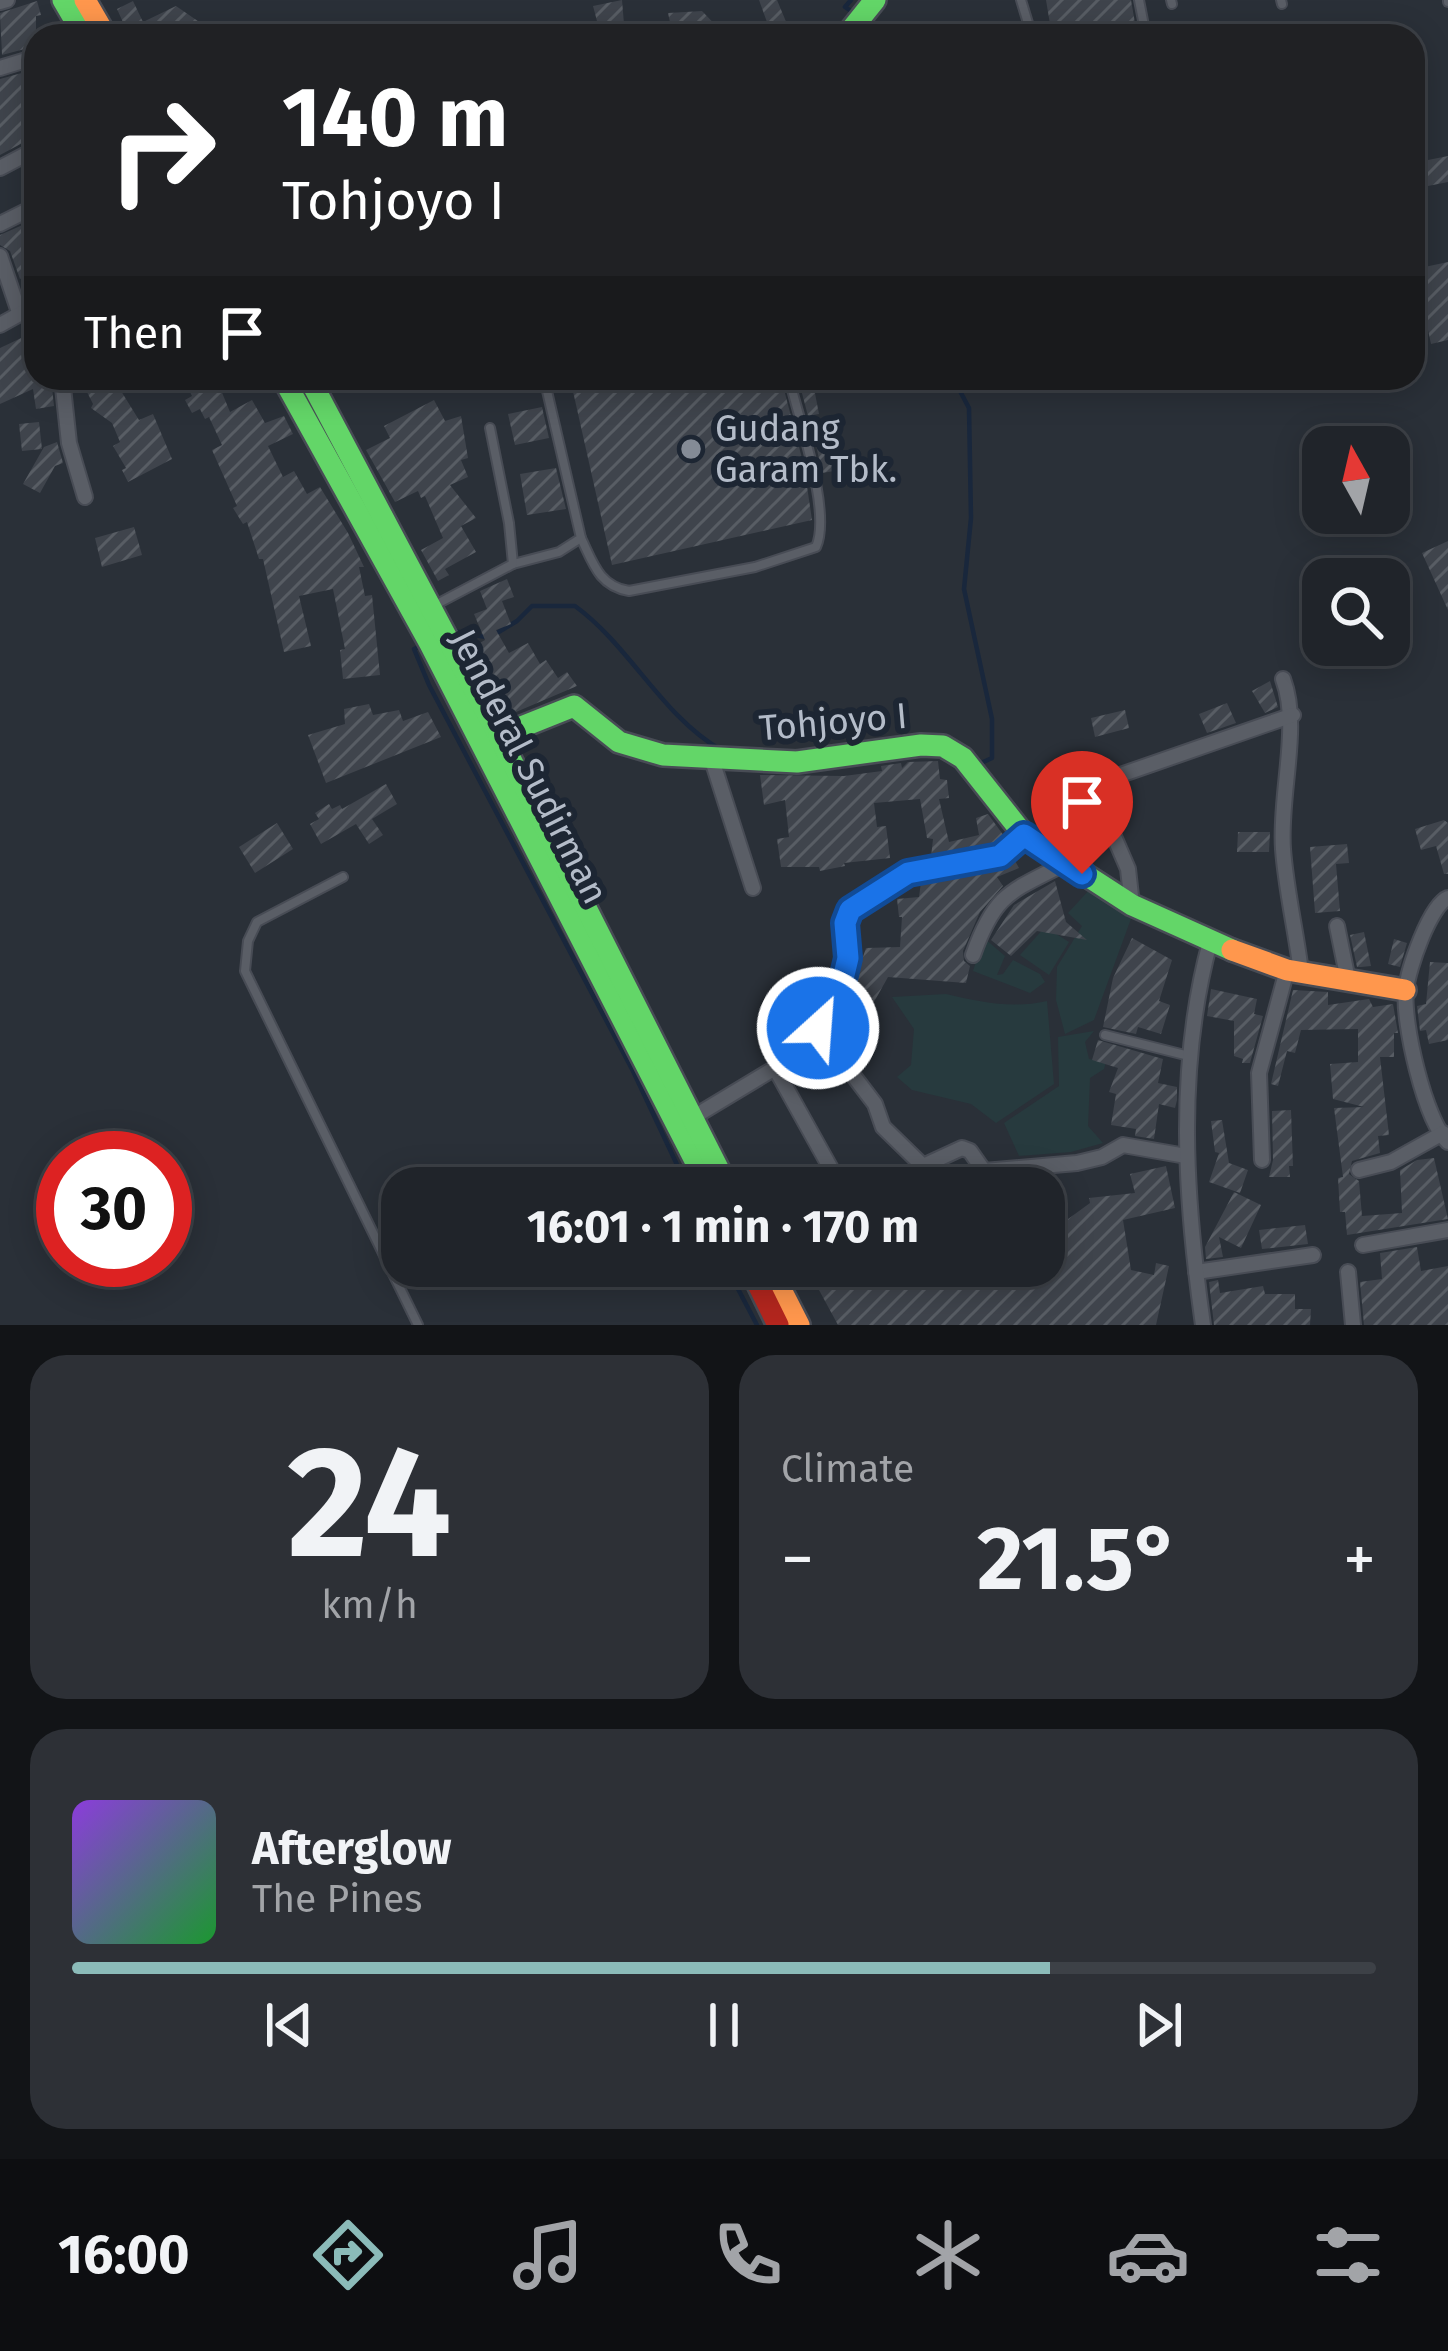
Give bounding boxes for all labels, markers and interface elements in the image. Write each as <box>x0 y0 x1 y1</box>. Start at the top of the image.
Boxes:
text: 140 m <box>282 67 508 168</box>
icon: right <box>84 72 240 228</box>
text: Tohjoyo I <box>282 169 505 233</box>
icon: arrive <box>209 300 275 366</box>
text: Then <box>84 306 185 360</box>
place label: Gudang Garam Tbk. <box>715 407 897 492</box>
north arrow <box>1302 426 1410 534</box>
map controls <box>1302 426 1410 666</box>
marker: Gudang Garam Tbk. <box>678 436 704 462</box>
button: search <box>1302 558 1410 666</box>
street label: Jenderal Sudirman <box>441 622 617 911</box>
street label: Tohjoyo I <box>757 694 909 750</box>
pin <box>1031 751 1133 874</box>
icon: arrive <box>1049 769 1115 835</box>
position arrow <box>755 965 881 1091</box>
speed limit sign: 30 <box>36 1131 192 1287</box>
text: 16:01 · 1 min · 170 m <box>527 1200 919 1254</box>
text: 24 <box>287 1410 452 1597</box>
text: Climate <box>781 1446 914 1492</box>
text: 21.5° <box>977 1505 1180 1613</box>
text: − <box>781 1520 814 1599</box>
text: + <box>1343 1520 1376 1599</box>
text: km/h <box>321 1582 418 1628</box>
text: Afterglow <box>252 1822 451 1876</box>
text: The Pines <box>252 1876 423 1922</box>
icon: previous <box>256 1992 322 2058</box>
icon: pause <box>691 1992 757 2058</box>
icon: next <box>1126 1992 1192 2058</box>
icon: directions <box>306 2213 390 2297</box>
icon: music <box>506 2213 590 2297</box>
icon: phone <box>706 2213 790 2297</box>
icon: climate <box>906 2213 990 2297</box>
icon: car <box>1106 2213 1190 2297</box>
icon: filters <box>1306 2213 1390 2297</box>
text: 16:00 <box>58 2223 190 2287</box>

